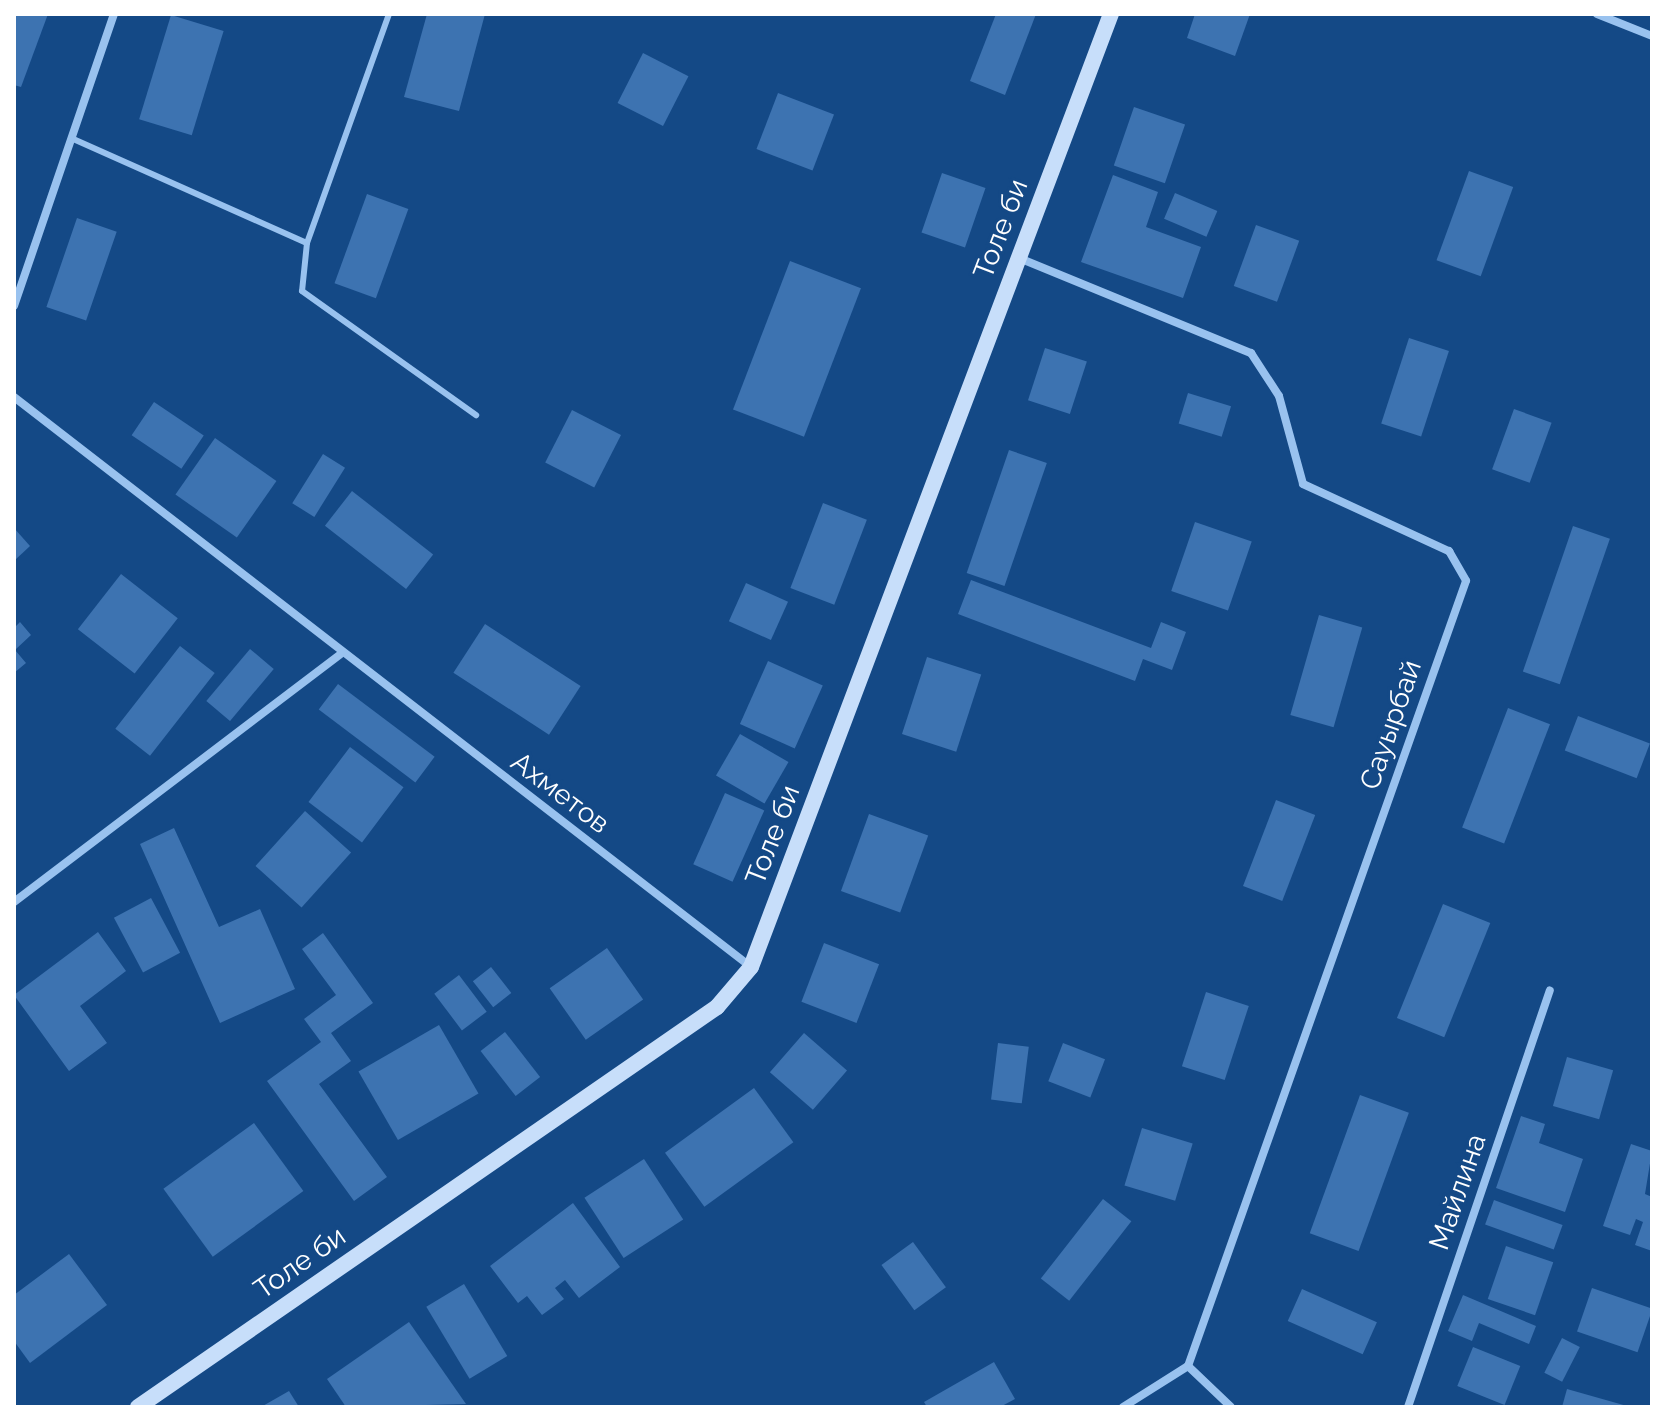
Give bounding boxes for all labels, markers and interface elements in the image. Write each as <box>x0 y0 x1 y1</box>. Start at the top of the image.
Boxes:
street label: Толе би <box>967 175 1035 283</box>
street label: Сауырбай <box>1353 656 1429 794</box>
street label: Ахметов <box>504 745 616 841</box>
street label: Толе би <box>739 781 807 889</box>
street label: Майлина <box>1423 1130 1493 1254</box>
street label: Толе би <box>248 1219 352 1307</box>

